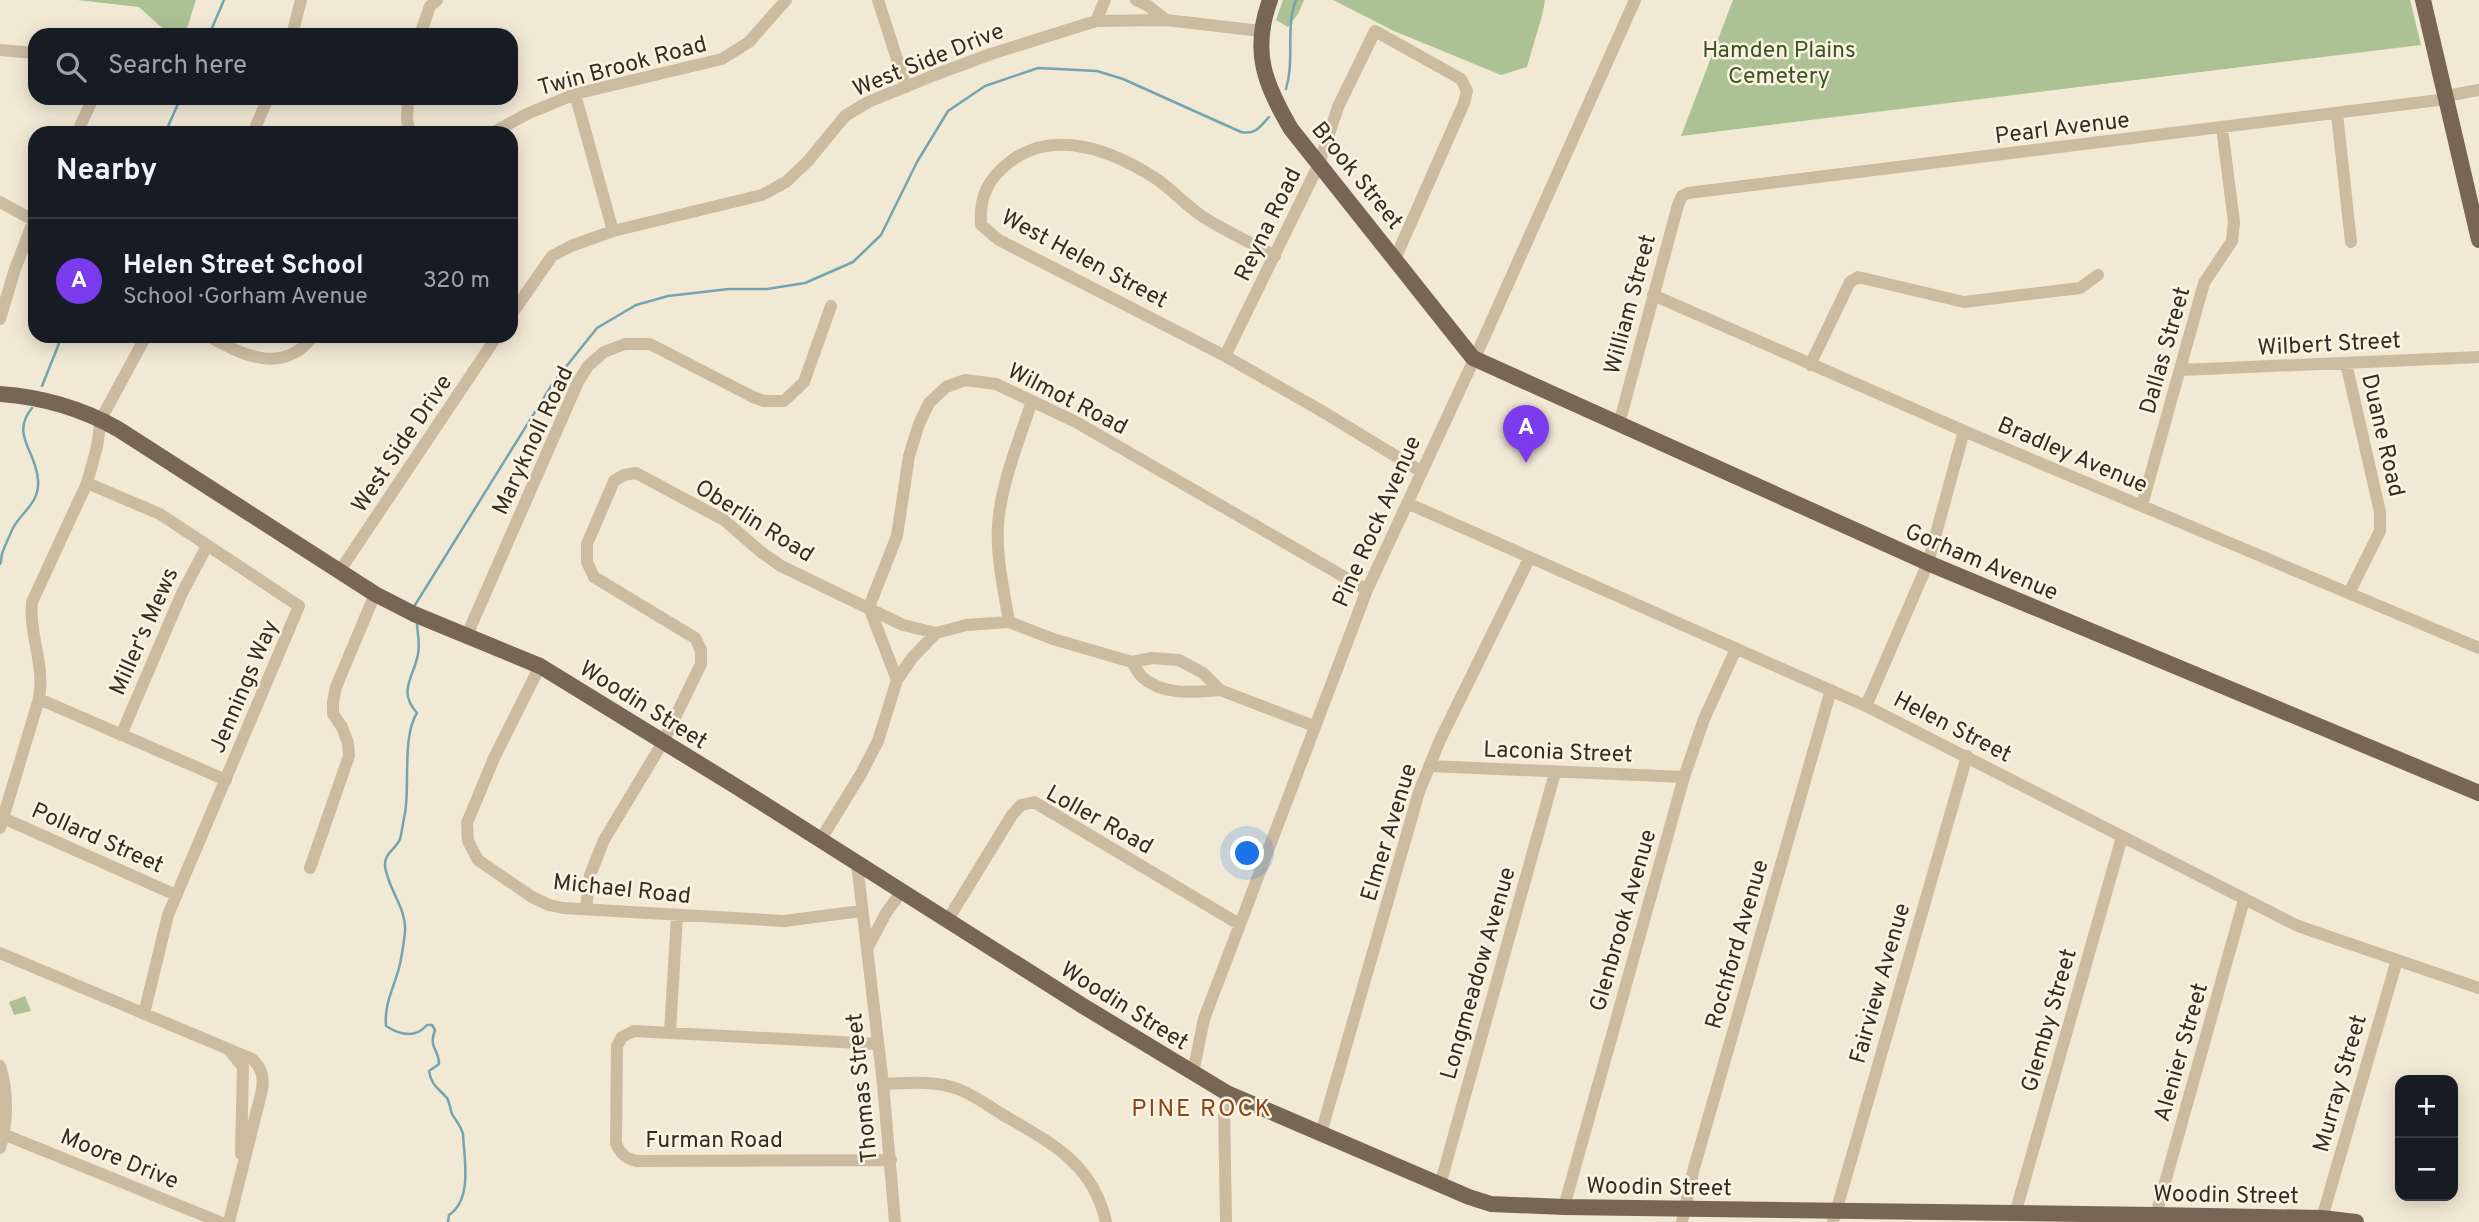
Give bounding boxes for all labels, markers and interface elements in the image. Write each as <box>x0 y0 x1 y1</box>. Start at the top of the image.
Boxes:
street label: West Side Drive <box>849 18 1009 105</box>
search box <box>28 28 518 105</box>
street label: Twin Brook Road <box>535 31 710 104</box>
park label: Hamden Plains Cemetery <box>1702 37 1856 92</box>
icon: search <box>52 48 90 86</box>
text: Search here <box>108 50 247 83</box>
street label: Pearl Avenue <box>1993 107 2131 152</box>
street label: Brook Street <box>1304 117 1408 236</box>
text: Nearby <box>56 153 157 190</box>
street label: Reyna Road <box>1229 164 1309 287</box>
street label: West Helen Street <box>996 204 1172 316</box>
street label: William Street <box>1599 232 1664 378</box>
text: Helen Street School <box>123 250 364 283</box>
text: A <box>71 267 87 296</box>
text: 320 m <box>423 267 490 296</box>
text: School · Gorham Avenue <box>123 283 368 312</box>
street label: Dallas Street <box>2134 284 2198 418</box>
street label: Wilbert Street <box>2257 327 2402 364</box>
street label: Wilmot Road <box>1002 358 1132 443</box>
street label: Maryknoll Road <box>487 362 581 520</box>
street label: West Side Drive <box>346 370 460 519</box>
street label: Duane Road <box>2353 371 2410 500</box>
pin: A <box>1503 405 1549 463</box>
street label: Bradley Avenue <box>1993 412 2152 501</box>
street label: Pine Rock Avenue <box>1328 432 1429 612</box>
street label: Oberlin Road <box>689 474 819 570</box>
street label: Gorham Avenue <box>1900 518 2062 609</box>
street label: Miller's Mews <box>104 564 186 700</box>
street label: Jennings Way <box>204 616 286 758</box>
street label: Woodin Street <box>573 655 712 757</box>
street label: Helen Street <box>1888 686 2016 770</box>
street label: Laconia Street <box>1483 736 1633 771</box>
street label: Elmer Avenue <box>1356 760 1425 905</box>
street label: Loller Road <box>1040 780 1157 862</box>
street label: Pollard Street <box>26 797 168 881</box>
street label: Glenbrook Avenue <box>1585 826 1664 1015</box>
your location <box>1230 836 1264 870</box>
street label: Rochford Avenue <box>1700 857 1776 1033</box>
street label: Longmeadow Avenue <box>1435 864 1524 1083</box>
street label: Michael Road <box>551 869 692 912</box>
street label: Fairview Avenue <box>1845 900 1918 1067</box>
street label: Glemby Street <box>2016 946 2085 1096</box>
street label: Woodin Street <box>1054 956 1193 1058</box>
street label: Alenier Street <box>2149 980 2216 1126</box>
street label: Thomas Street <box>841 1011 886 1164</box>
street label: Murray Street <box>2308 1012 2375 1156</box>
map controls <box>2395 1075 2458 1201</box>
button: + <box>2395 1075 2458 1138</box>
district label: PINE ROCK <box>1131 1095 1273 1125</box>
street label: Moore Drive <box>56 1123 182 1197</box>
street label: Furman Road <box>645 1127 783 1156</box>
button: − <box>2395 1138 2458 1201</box>
street label: Woodin Street <box>1586 1173 1732 1204</box>
street label: Woodin Street <box>2153 1181 2299 1212</box>

